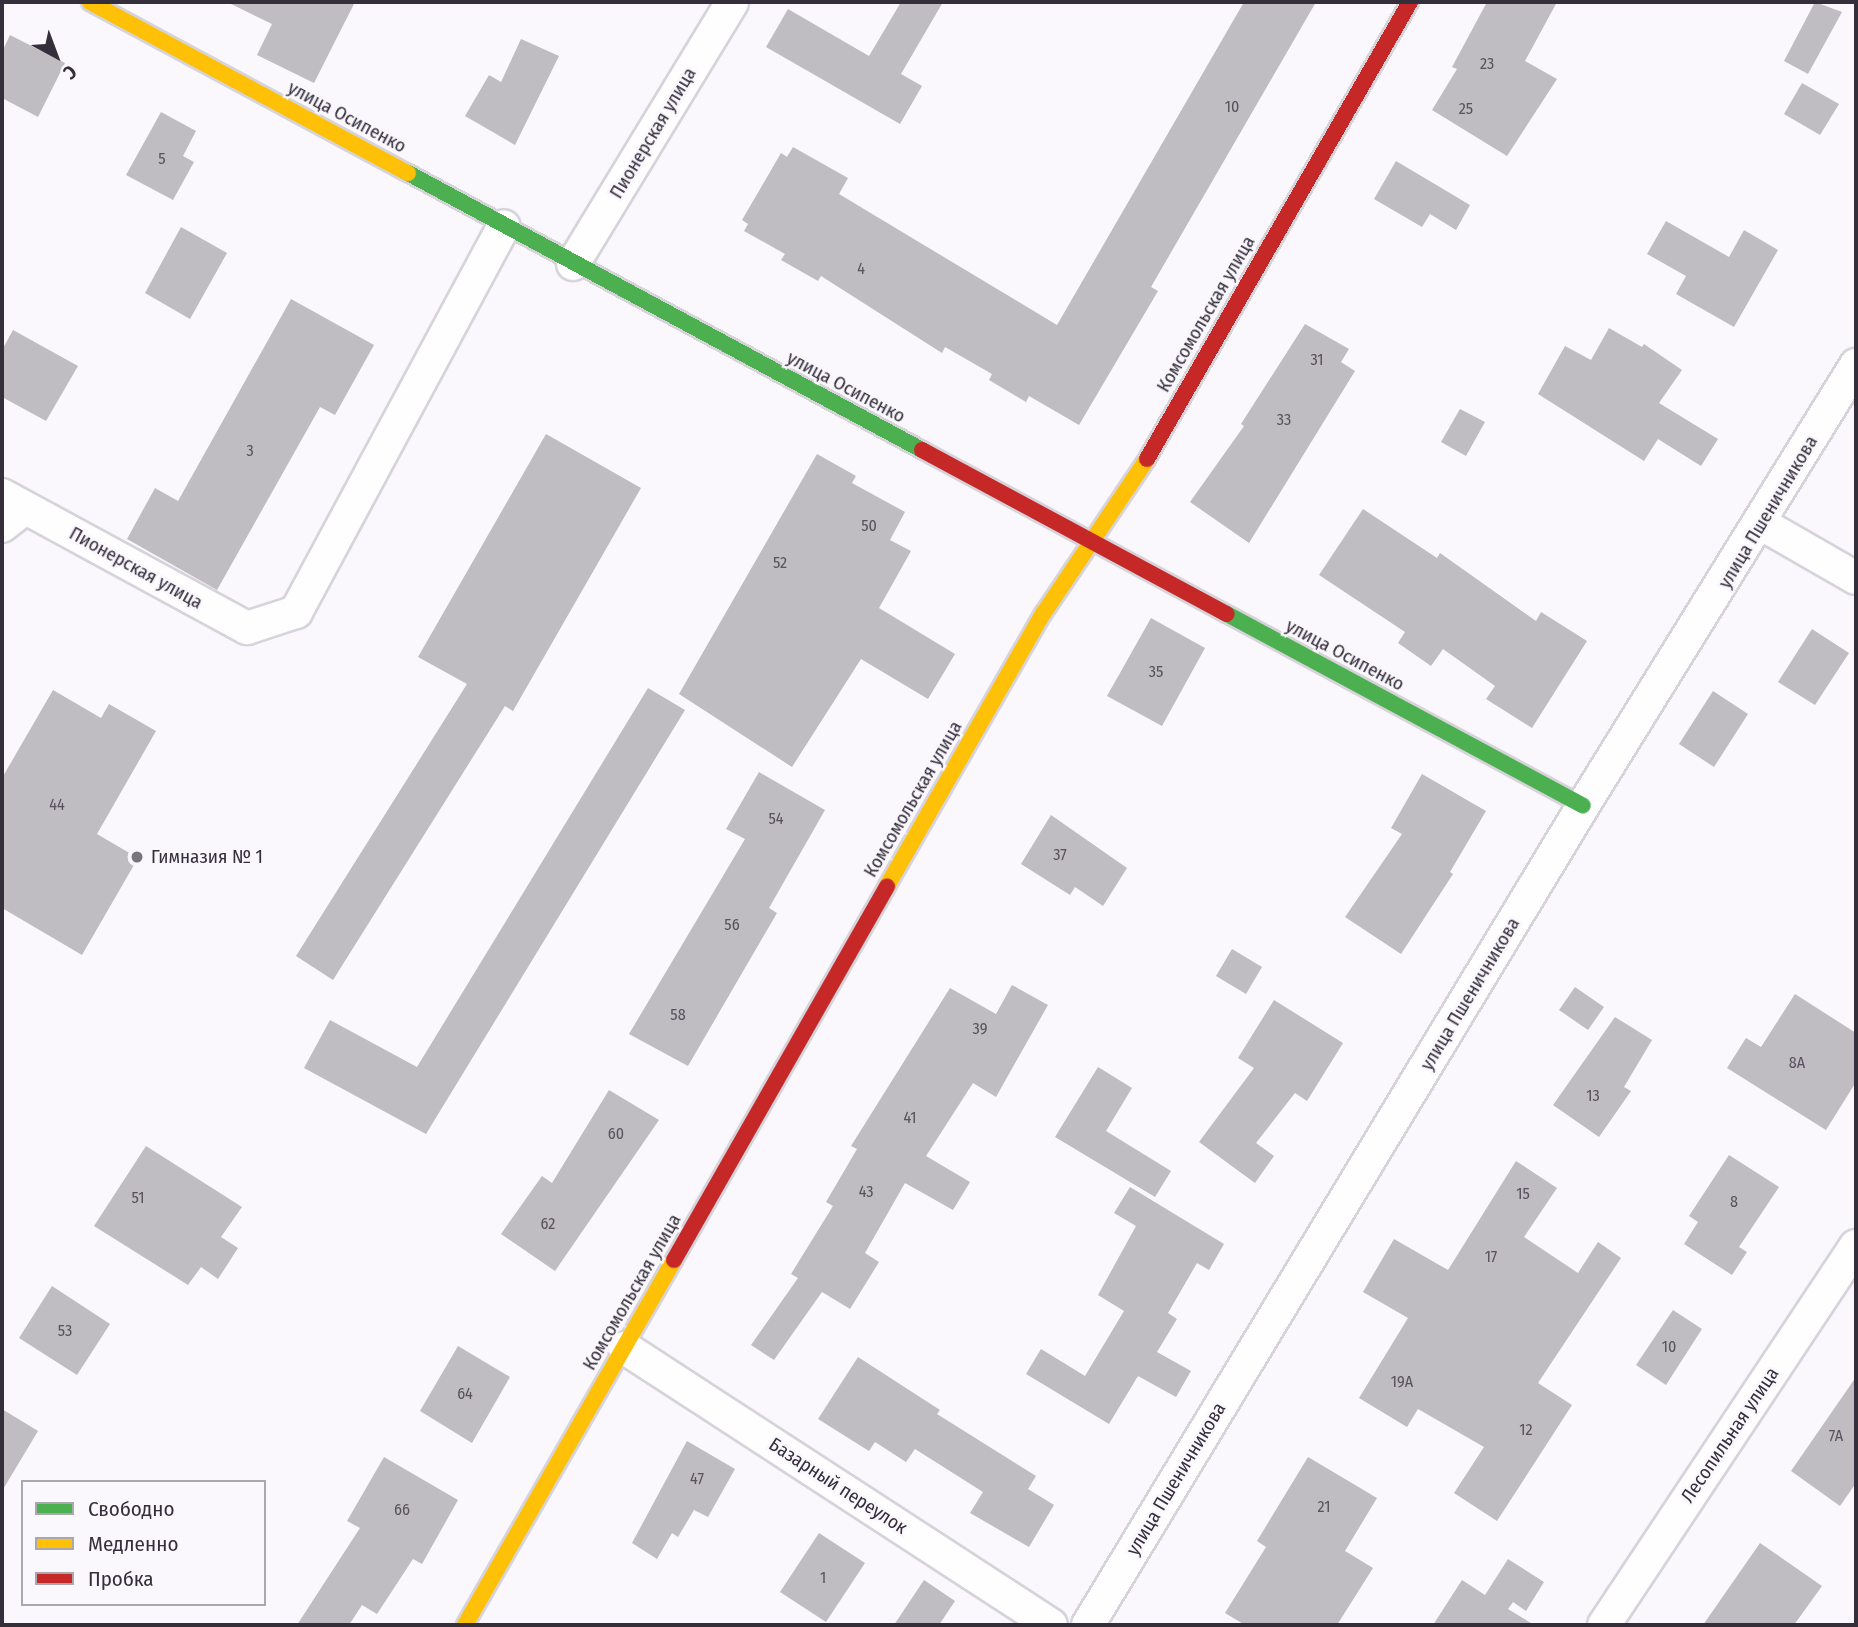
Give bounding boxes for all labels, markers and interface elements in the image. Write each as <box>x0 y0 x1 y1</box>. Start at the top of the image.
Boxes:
north arrow <box>21 21 91 91</box>
house number: 23 <box>1480 54 1494 74</box>
text: С <box>59 60 81 84</box>
street label: Пионерская улица <box>605 63 701 203</box>
street label: улица Осипенко <box>284 76 410 158</box>
house number: 10 <box>1225 97 1239 117</box>
house number: 25 <box>1459 99 1473 119</box>
house number: 5 <box>158 149 166 169</box>
street label: Комсомольская улица <box>1152 232 1260 396</box>
house number: 4 <box>857 259 865 279</box>
street label: улица Осипенко <box>783 346 909 428</box>
house number: 31 <box>1310 350 1324 370</box>
house number: 33 <box>1277 410 1291 430</box>
street label: улица Пшеничникова <box>1713 432 1823 592</box>
house number: 3 <box>246 441 254 461</box>
house number: 50 <box>861 516 877 536</box>
street label: Пионерская улица <box>65 522 207 614</box>
house number: 52 <box>773 553 787 573</box>
street label: улица Осипенко <box>1282 614 1408 696</box>
house number: 35 <box>1149 662 1163 682</box>
street label: Комсомольская улица <box>859 717 967 881</box>
house number: 44 <box>49 795 65 815</box>
house number: 54 <box>768 809 784 829</box>
house number: 37 <box>1053 845 1067 865</box>
place label: Гимназия № 1 <box>151 846 263 868</box>
marker: Гимназия № 1 <box>129 849 145 865</box>
street label: улица Пшеничникова <box>1415 914 1525 1074</box>
house number: 56 <box>724 915 740 935</box>
house number: 58 <box>670 1005 686 1025</box>
house number: 39 <box>973 1019 987 1039</box>
house number: 8А <box>1789 1053 1805 1073</box>
house number: 13 <box>1586 1086 1600 1106</box>
house number: 41 <box>903 1108 917 1128</box>
house number: 60 <box>608 1124 624 1144</box>
house number: 43 <box>859 1182 873 1202</box>
house number: 15 <box>1516 1184 1530 1204</box>
house number: 51 <box>132 1188 144 1208</box>
house number: 8 <box>1730 1192 1738 1212</box>
street label: Комсомольская улица <box>578 1210 686 1374</box>
house number: 62 <box>541 1214 555 1234</box>
house number: 17 <box>1485 1247 1497 1267</box>
house number: 53 <box>58 1321 72 1341</box>
house number: 10 <box>1662 1337 1676 1357</box>
street label: Лесопильная улица <box>1676 1363 1784 1507</box>
house number: 19А <box>1391 1372 1413 1392</box>
house number: 64 <box>457 1384 473 1404</box>
street label: улица Пшеничникова <box>1121 1399 1231 1559</box>
house number: 12 <box>1519 1420 1533 1440</box>
house number: 7А <box>1829 1426 1843 1446</box>
street label: Базарный переулок <box>765 1433 911 1539</box>
house number: 47 <box>690 1469 704 1489</box>
legend <box>21 1480 266 1606</box>
text: Свободно <box>88 1496 174 1522</box>
house number: 21 <box>1318 1497 1330 1517</box>
house number: 66 <box>394 1500 410 1520</box>
text: Медленно <box>88 1531 178 1557</box>
text: Пробка <box>88 1566 154 1592</box>
house number: 1 <box>820 1568 826 1588</box>

